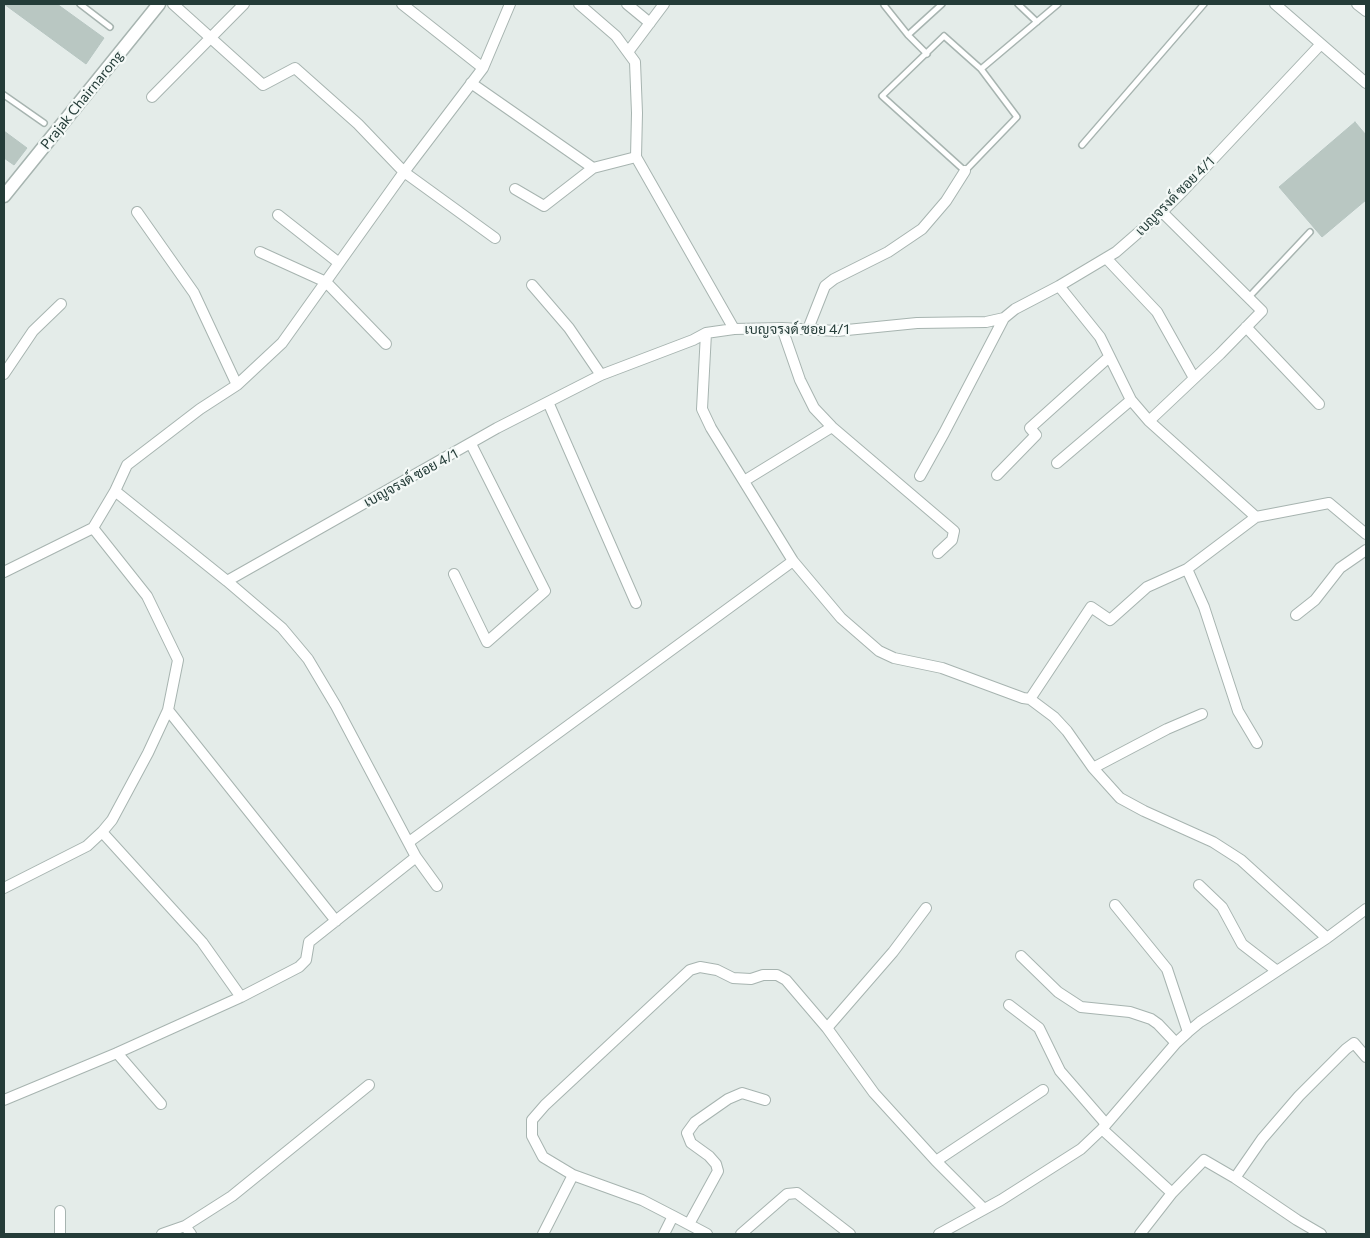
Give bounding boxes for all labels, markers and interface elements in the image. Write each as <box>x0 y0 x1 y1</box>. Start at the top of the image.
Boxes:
street label: Prajak Chairnarong <box>37 47 127 153</box>
street label: เบญจรงด์ ซอย 4/1 <box>1132 153 1218 239</box>
street label: เบญจรงด์ ซอย 4/1 <box>744 321 850 337</box>
street label: เบญจรงด์ ซอย 4/1 <box>361 445 461 511</box>

